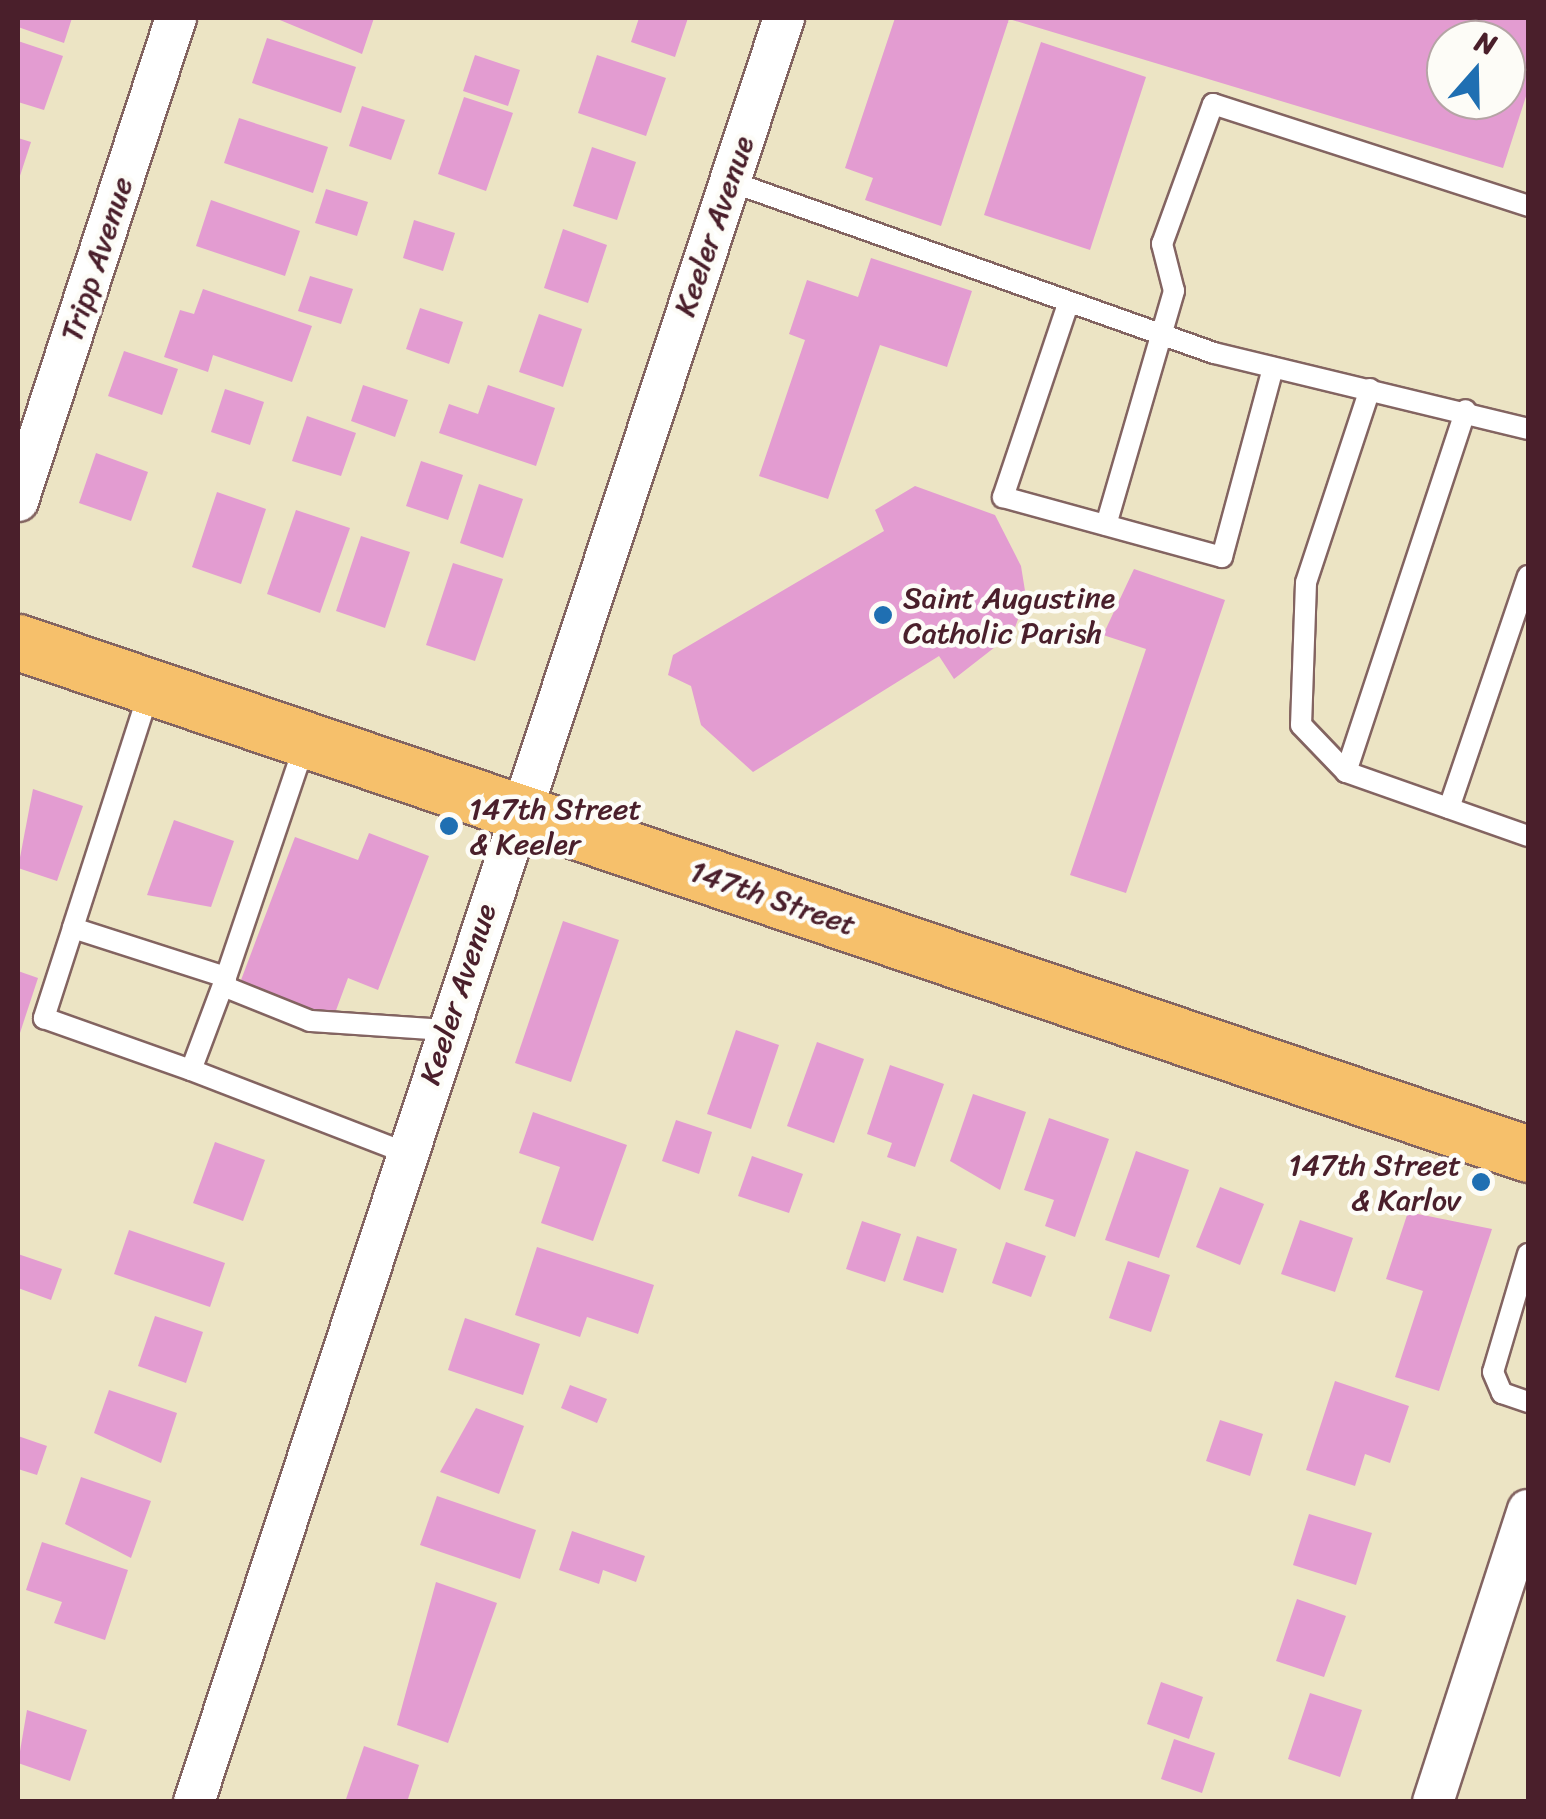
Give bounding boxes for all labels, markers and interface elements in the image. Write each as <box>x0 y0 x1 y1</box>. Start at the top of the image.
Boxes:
text: N <box>1468 17 1503 70</box>
north arrow <box>1426 20 1526 120</box>
street label: Keeler Avenue <box>666 131 762 321</box>
street label: Tripp Avenue <box>54 173 140 345</box>
place label: Saint Augustine Catholic Parish <box>903 580 1115 650</box>
marker: Saint Augustine Catholic Parish <box>872 604 894 626</box>
place label: 147th Street & Keeler <box>469 791 642 862</box>
marker: 147th Street & Keeler <box>438 815 460 837</box>
street label: 147th Street <box>686 853 860 943</box>
street label: Keeler Avenue <box>412 899 504 1089</box>
place label: 147th Street & Karlov <box>1288 1147 1461 1218</box>
marker: 147th Street & Karlov <box>1470 1171 1492 1193</box>

